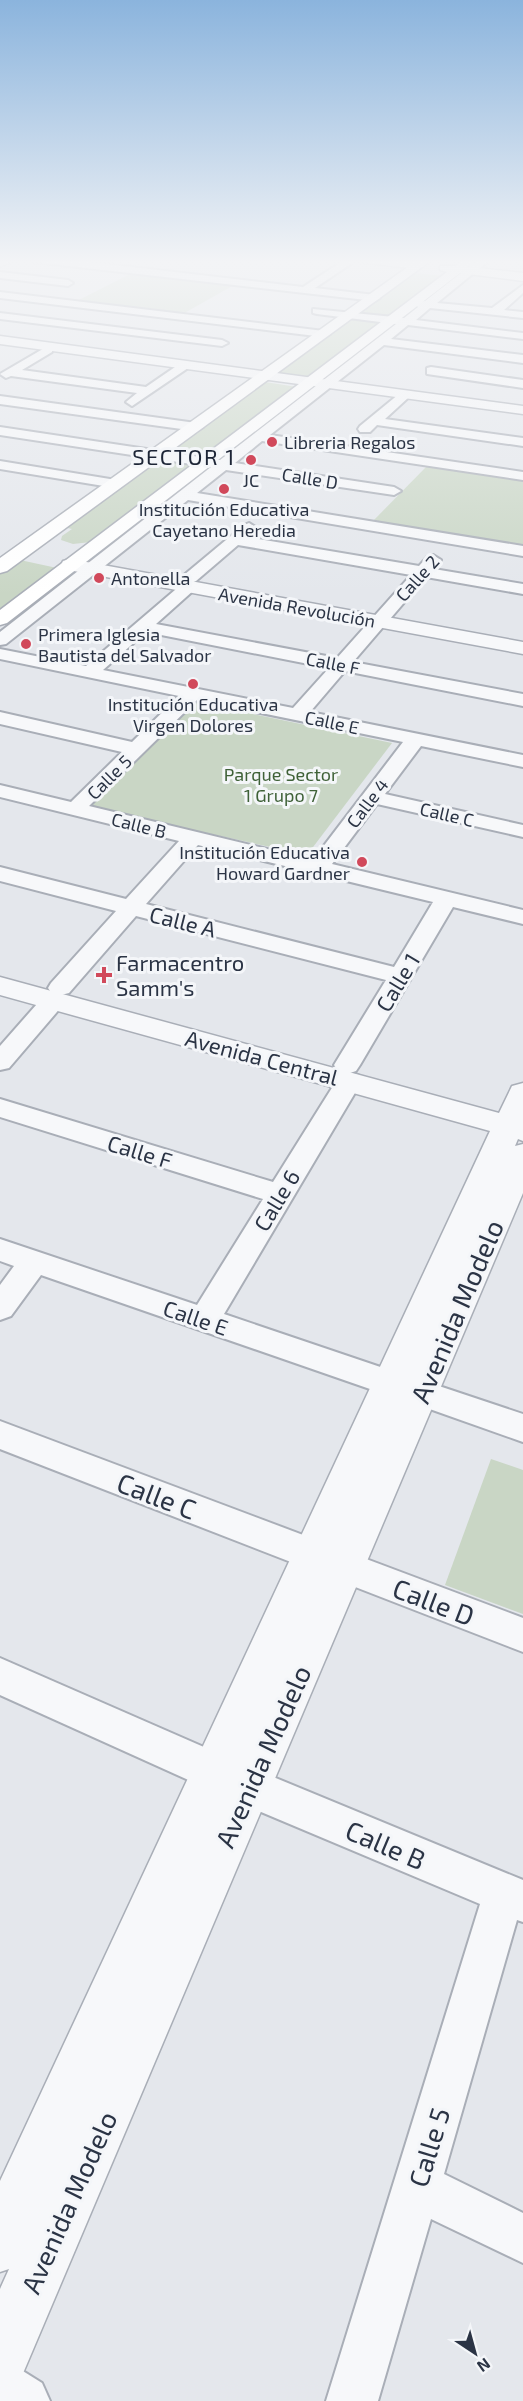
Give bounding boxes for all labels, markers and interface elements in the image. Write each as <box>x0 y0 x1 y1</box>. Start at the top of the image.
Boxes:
place label: Libreria Regalos <box>284 431 415 453</box>
marker: Libreria Regalos <box>265 435 279 449</box>
district label: SECTOR 1 <box>132 443 236 469</box>
marker: JC <box>244 453 258 467</box>
street label: Calle D <box>280 463 340 493</box>
place label: JC <box>243 469 259 491</box>
marker: Institución Educativa Cayetano Heredia <box>217 482 231 496</box>
place label: Institución Educativa Cayetano Heredia <box>139 498 309 541</box>
street label: Calle 2 <box>391 550 443 606</box>
place label: Antonella <box>111 567 190 589</box>
marker: Antonella <box>92 571 106 585</box>
street label: Avenida Revolución <box>217 582 377 632</box>
place label: Primera Iglesia Bautista del Salvador <box>38 623 211 666</box>
marker: Primera Iglesia Bautista del Salvador <box>19 637 33 651</box>
street label: Calle F <box>304 647 362 679</box>
marker: Institución Educativa Virgen Dolores <box>186 677 200 691</box>
place label: Institución Educativa Virgen Dolores <box>108 693 278 736</box>
street label: Calle E <box>303 706 361 738</box>
street label: Calle 5 <box>82 750 136 804</box>
park label: Parque Sector 1 Grupo 7 <box>224 763 338 806</box>
street label: Calle 4 <box>341 774 393 832</box>
street label: Calle C <box>418 797 476 831</box>
street label: Calle B <box>109 808 169 842</box>
place label: Institución Educativa Howard Gardner <box>179 841 350 884</box>
marker: Institución Educativa Howard Gardner <box>355 855 369 869</box>
street label: Calle A <box>147 900 219 942</box>
street label: Calle 1 <box>370 948 424 1016</box>
place label: Farmacentro Samm's <box>116 949 244 1000</box>
marker: Farmacentro Samm's <box>97 968 111 982</box>
street label: Avenida Central <box>183 1024 342 1090</box>
street label: Calle F <box>105 1129 176 1173</box>
street label: Calle 6 <box>248 1165 304 1235</box>
street label: Avenida Modelo <box>403 1215 509 1407</box>
street label: Calle E <box>160 1294 232 1340</box>
street label: Calle C <box>113 1465 201 1525</box>
street label: Calle D <box>389 1571 479 1631</box>
street label: Avenida Modelo <box>208 1660 316 1852</box>
street label: Calle B <box>341 1813 431 1875</box>
street label: Calle 5 <box>401 2103 455 2191</box>
street label: Avenida Modelo <box>14 2106 122 2298</box>
north arrow <box>445 2323 505 2383</box>
text: N <box>474 2354 494 2377</box>

